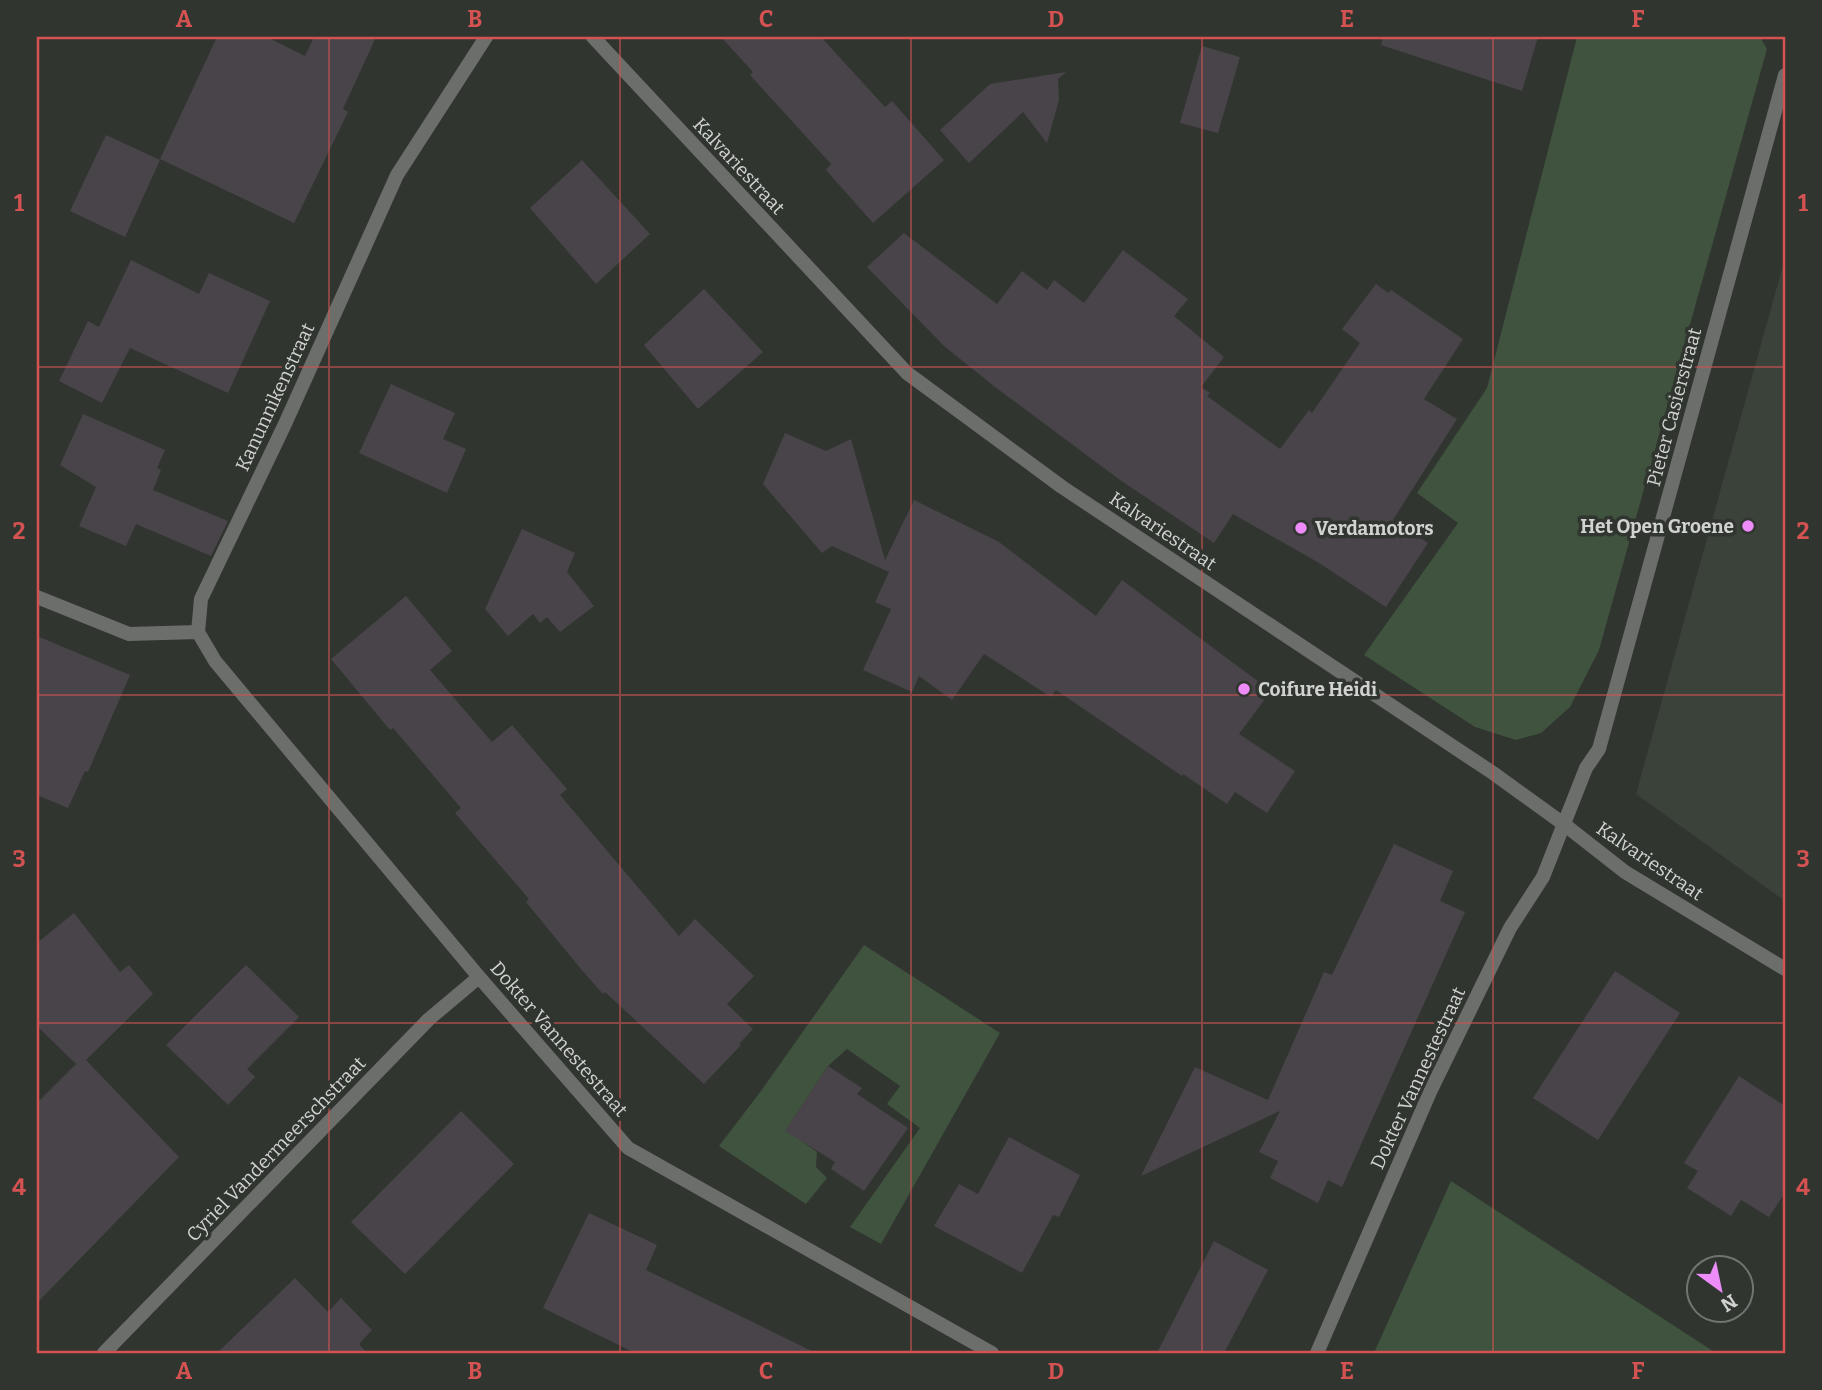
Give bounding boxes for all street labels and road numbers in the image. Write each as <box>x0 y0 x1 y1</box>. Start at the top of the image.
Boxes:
street label: Kalvariestraat <box>688 113 790 219</box>
street label: Kanunnikenstraat <box>231 319 319 475</box>
street label: Pieter Casierstraat <box>1642 325 1706 489</box>
street label: Kalvariestraat <box>1105 487 1221 575</box>
street label: Kalvariestraat <box>1592 817 1708 905</box>
street label: Dokter Vannestestraat <box>485 957 633 1121</box>
street label: Dokter Vannestestraat <box>1366 983 1470 1173</box>
street label: Cyriel Vandermeerschstraat <box>182 1052 370 1246</box>

